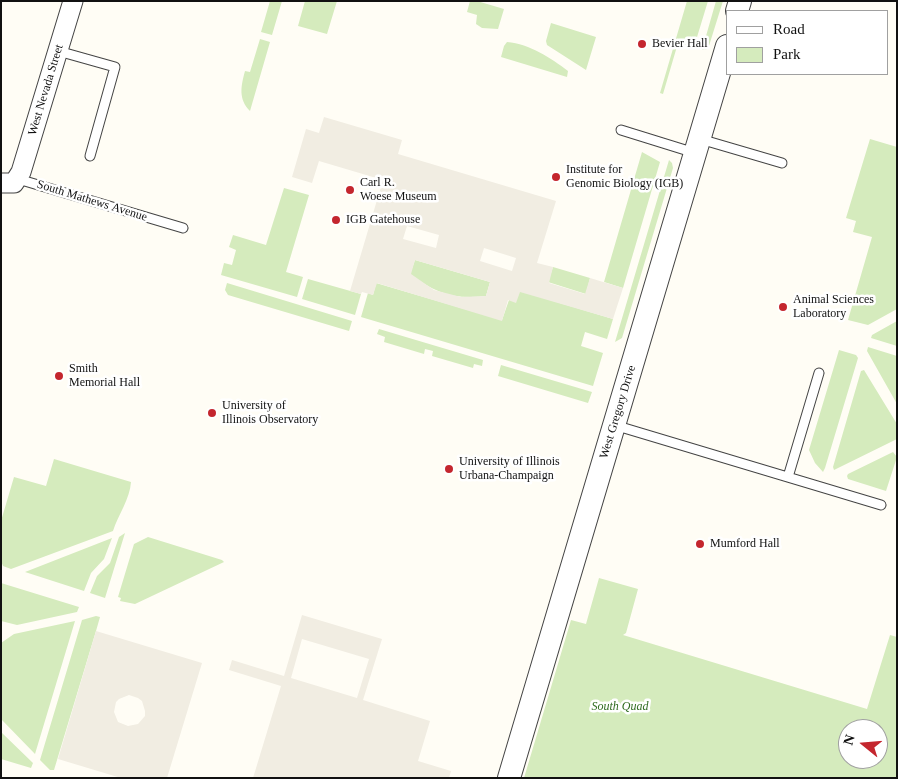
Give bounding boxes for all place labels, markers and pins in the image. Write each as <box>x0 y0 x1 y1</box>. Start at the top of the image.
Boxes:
place label: Bevier Hall <box>652 37 708 51</box>
marker: Bevier Hall <box>636 38 648 50</box>
place label: Institute for Genomic Biology (IGB) <box>566 163 683 191</box>
marker: Institute for Genomic Biology (IGB) <box>550 171 562 183</box>
place label: Carl R. Woese Museum <box>360 176 437 204</box>
marker: Carl R. Woese Museum <box>344 184 356 196</box>
place label: IGB Gatehouse <box>346 213 420 227</box>
marker: IGB Gatehouse <box>330 214 342 226</box>
place label: Animal Sciences Laboratory <box>793 293 874 321</box>
marker: Animal Sciences Laboratory <box>777 301 789 313</box>
place label: Smith Memorial Hall <box>69 362 140 390</box>
marker: Smith Memorial Hall <box>53 370 65 382</box>
place label: University of Illinois Observatory <box>222 399 318 427</box>
marker: University of Illinois Observatory <box>206 407 218 419</box>
place label: University of Illinois Urbana-Champaign <box>459 455 560 483</box>
marker: University of Illinois Urbana-Champaign <box>443 463 455 475</box>
place label: Mumford Hall <box>710 537 780 551</box>
marker: Mumford Hall <box>694 538 706 550</box>

